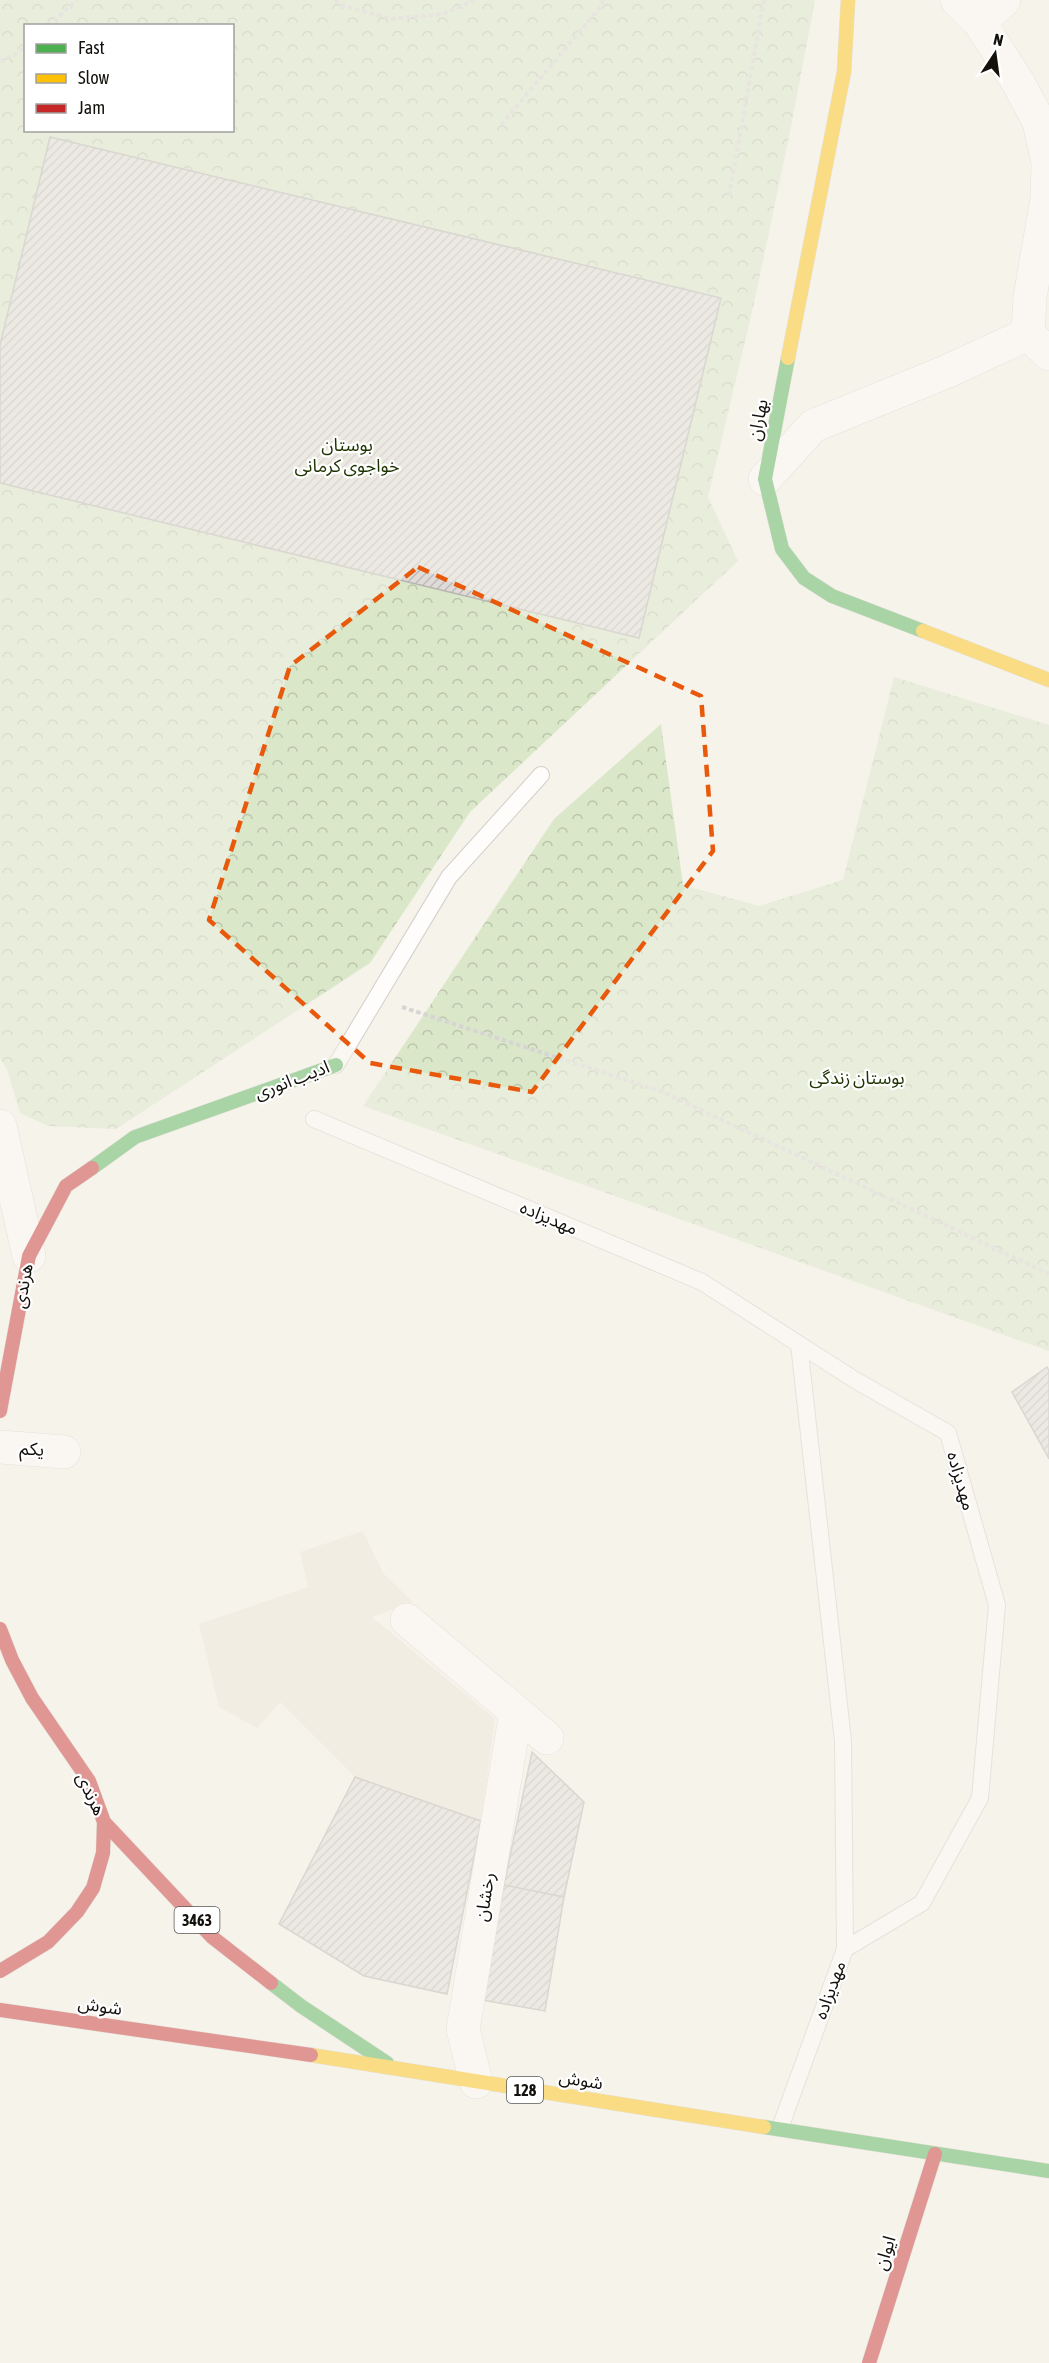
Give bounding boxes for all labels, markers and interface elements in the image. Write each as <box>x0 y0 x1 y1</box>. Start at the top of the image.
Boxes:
legend <box>24 24 234 132</box>
north arrow <box>965 24 1025 84</box>
text: N <box>992 30 1005 49</box>
text: Fast <box>78 37 105 58</box>
text: Slow <box>78 67 109 88</box>
text: Jam <box>78 97 105 118</box>
street label: بهاران <box>743 397 773 443</box>
park label: بوستان خواجوی کرمانی <box>294 434 400 477</box>
street label: ادیب انوری <box>252 1056 332 1104</box>
park label: بوستان زندگی <box>809 1067 905 1089</box>
street label: مهدیزاده <box>517 1196 581 1240</box>
street label: هرندی <box>8 1262 38 1310</box>
street label: یکم <box>19 1437 45 1463</box>
street label: مهدیزاده <box>942 1449 980 1513</box>
street label: هرندی <box>72 1769 110 1819</box>
street label: رخشان <box>470 1871 500 1923</box>
road number: 3463 <box>174 1907 220 1933</box>
street label: مهدیزاده <box>809 1958 851 2022</box>
street label: شوش <box>76 1992 124 2020</box>
street label: شوش <box>557 2066 605 2094</box>
road number: 128 <box>507 2077 543 2103</box>
street label: ایوان <box>869 2233 901 2273</box>

